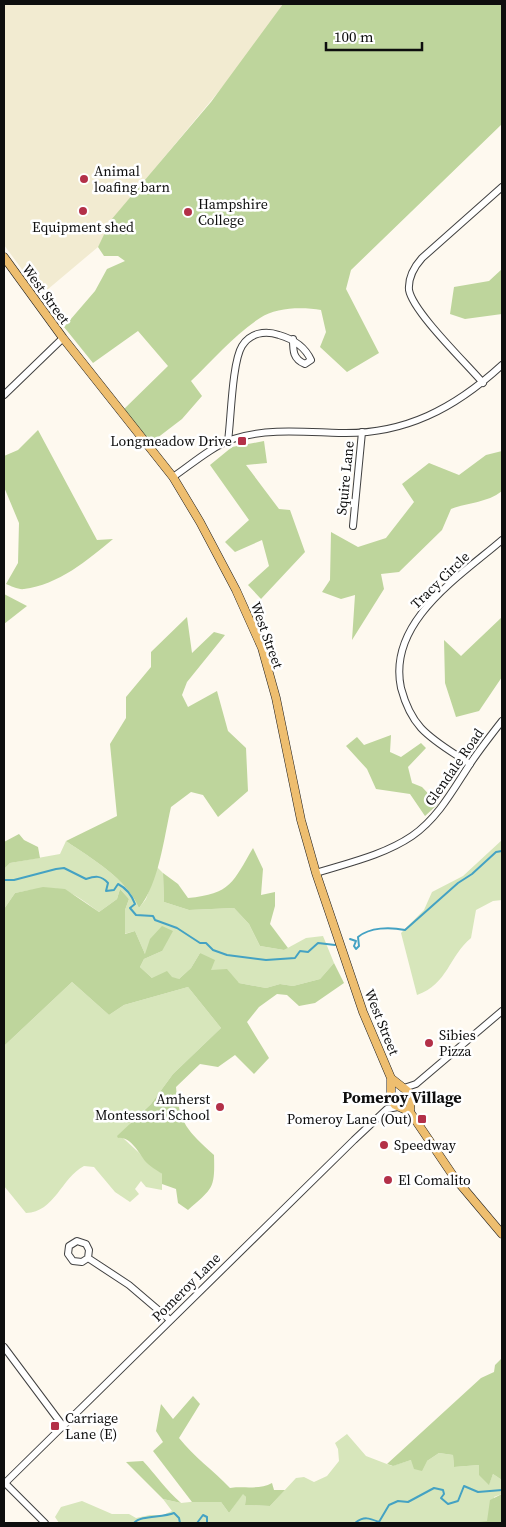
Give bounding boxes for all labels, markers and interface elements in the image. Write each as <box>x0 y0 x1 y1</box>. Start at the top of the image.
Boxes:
scale bar <box>326 20 422 52</box>
text: 100 m <box>334 26 374 47</box>
place label: Animal loafing barn <box>94 161 171 197</box>
marker: Animal loafing barn <box>78 173 90 185</box>
place label: Hampshire College <box>198 194 268 230</box>
marker: Equipment shed <box>77 205 89 217</box>
marker: Hampshire College <box>182 206 194 218</box>
place label: Equipment shed <box>32 217 134 237</box>
street label: West Street <box>17 260 75 328</box>
place label: Longmeadow Drive <box>110 431 232 451</box>
marker: Longmeadow Drive <box>236 435 248 447</box>
street label: Squire Lane <box>331 440 359 516</box>
street label: Tracy Circle <box>406 547 474 613</box>
street label: West Street <box>246 599 288 672</box>
street label: Glendale Road <box>420 724 488 810</box>
street label: West Street <box>360 986 404 1058</box>
place label: Sibies Pizza <box>439 1025 476 1061</box>
marker: Sibies Pizza <box>423 1037 435 1049</box>
district label: Pomeroy Village <box>342 1086 462 1108</box>
place label: Amherst Montessori School <box>95 1089 210 1125</box>
marker: Amherst Montessori School <box>214 1101 226 1113</box>
place label: Pomeroy Lane (Out) <box>287 1109 412 1129</box>
marker: Pomeroy Lane (Out) <box>416 1113 428 1125</box>
place label: Speedway <box>394 1135 457 1155</box>
marker: Speedway <box>378 1139 390 1151</box>
place label: El Comalito <box>398 1170 471 1190</box>
marker: El Comalito <box>382 1174 394 1186</box>
street label: Pomeroy Lane <box>147 1248 225 1326</box>
place label: Carriage Lane (E) <box>65 1408 118 1444</box>
marker: Carriage Lane (E) <box>49 1420 61 1432</box>

